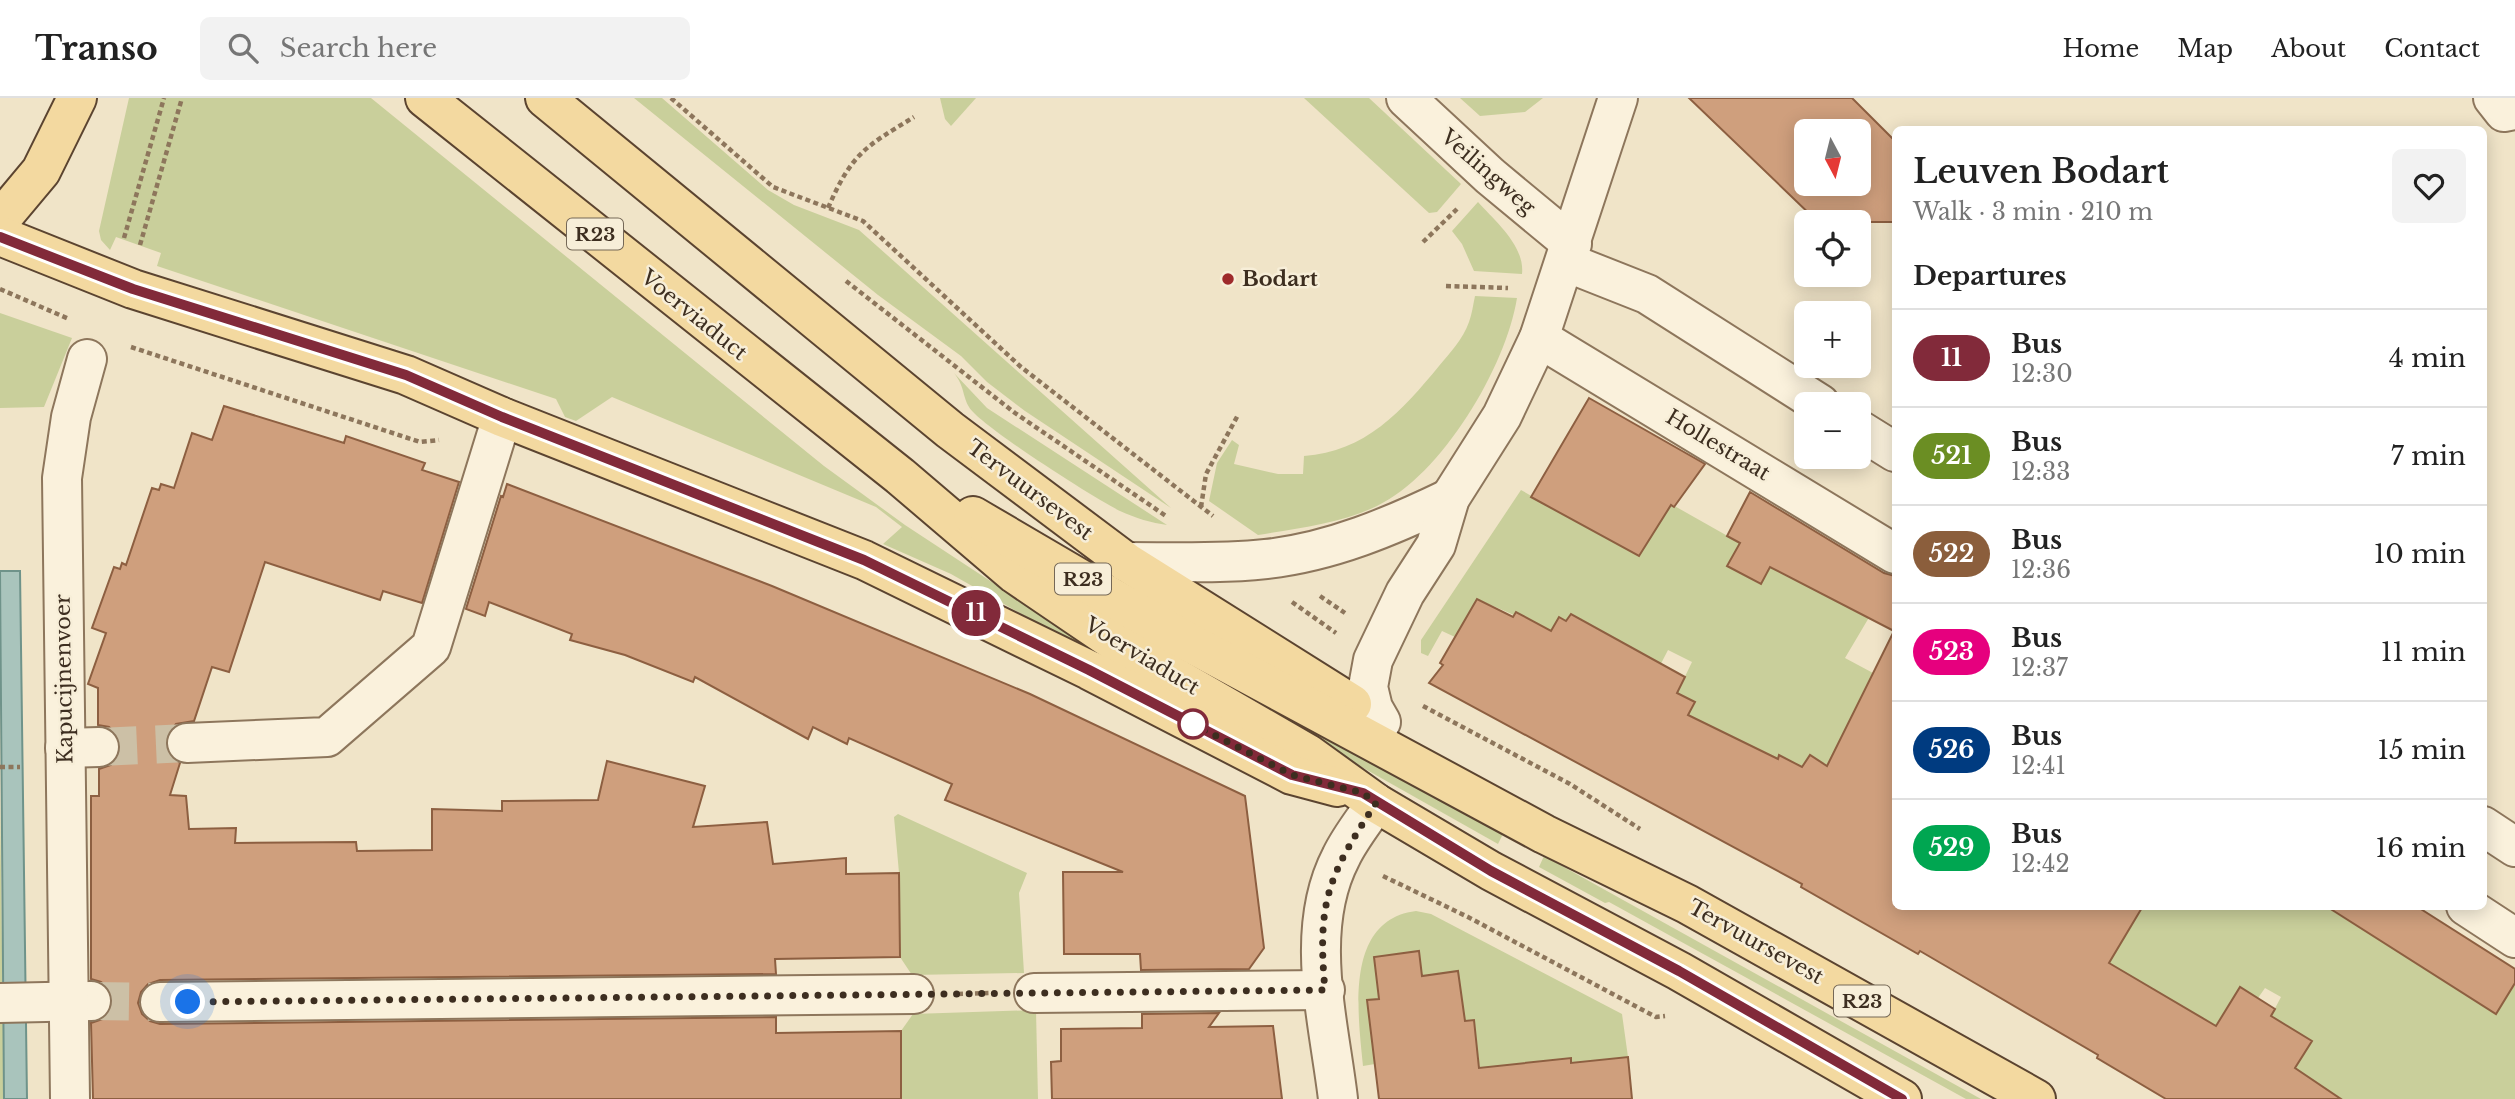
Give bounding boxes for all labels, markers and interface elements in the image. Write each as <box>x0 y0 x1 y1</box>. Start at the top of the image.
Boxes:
search box <box>200 17 690 80</box>
text: Transo <box>35 28 158 69</box>
icon: search <box>224 29 262 67</box>
text: Search here <box>280 32 437 64</box>
text: Home <box>2063 34 2139 63</box>
text: Map <box>2177 34 2233 63</box>
text: About <box>2271 34 2346 63</box>
text: Contact <box>2384 34 2480 63</box>
north arrow <box>1794 119 1871 196</box>
map controls <box>1794 119 1871 469</box>
street label: Veilingweg <box>1435 123 1541 220</box>
button: heart <box>2392 149 2466 223</box>
text: Leuven Bodart <box>1913 151 2169 192</box>
text: Walk · 3 min · 210 m <box>1913 198 2153 226</box>
button: locate <box>1794 210 1871 287</box>
road number: R23 <box>567 218 623 250</box>
text: Departures <box>1913 260 2067 292</box>
street label: Voerviaduct <box>635 264 753 366</box>
place label: Bodart <box>1242 266 1318 292</box>
marker: Bodart <box>1220 271 1236 287</box>
button: + <box>1794 301 1871 378</box>
text: Bus <box>2011 328 2062 360</box>
text: 4 min <box>2389 342 2466 374</box>
text: 11 <box>1941 343 1962 372</box>
text: 12:30 <box>2011 360 2073 388</box>
button: − <box>1794 392 1871 469</box>
street label: Hollestraat <box>1661 404 1775 486</box>
text: Bus <box>2011 426 2062 458</box>
street label: Tervuursevest <box>962 434 1098 546</box>
text: 7 min <box>2391 440 2466 472</box>
text: 521 <box>1931 441 1972 470</box>
text: 12:33 <box>2011 458 2070 486</box>
text: Bus <box>2011 524 2062 556</box>
text: 10 min <box>2374 538 2466 570</box>
text: 522 <box>1929 539 1974 568</box>
text: 12:36 <box>2011 556 2071 584</box>
road number: R23 <box>1055 564 1111 594</box>
line badge: 11 <box>944 590 1007 636</box>
street label: Kapucijnenvoer <box>50 594 78 764</box>
text: 11 <box>966 598 986 627</box>
street label: Voerviaduct <box>1079 611 1204 701</box>
text: Bus <box>2011 622 2062 654</box>
text: 11 min <box>2381 636 2466 668</box>
text: 523 <box>1929 637 1974 666</box>
text: 12:37 <box>2011 654 2068 682</box>
unlabelled marker <box>1178 709 1208 739</box>
text: Bus <box>2011 720 2062 752</box>
text: 15 min <box>2377 734 2466 766</box>
text: 526 <box>1928 735 1975 764</box>
text: 12:41 <box>2011 752 2066 780</box>
text: Bus <box>2011 818 2062 850</box>
text: 16 min <box>2376 832 2466 864</box>
text: 529 <box>1928 833 1975 862</box>
text: 12:42 <box>2011 850 2070 878</box>
street label: Tervuursevest <box>1684 894 1828 990</box>
your location <box>170 984 205 1019</box>
road number: R23 <box>1834 986 1890 1016</box>

